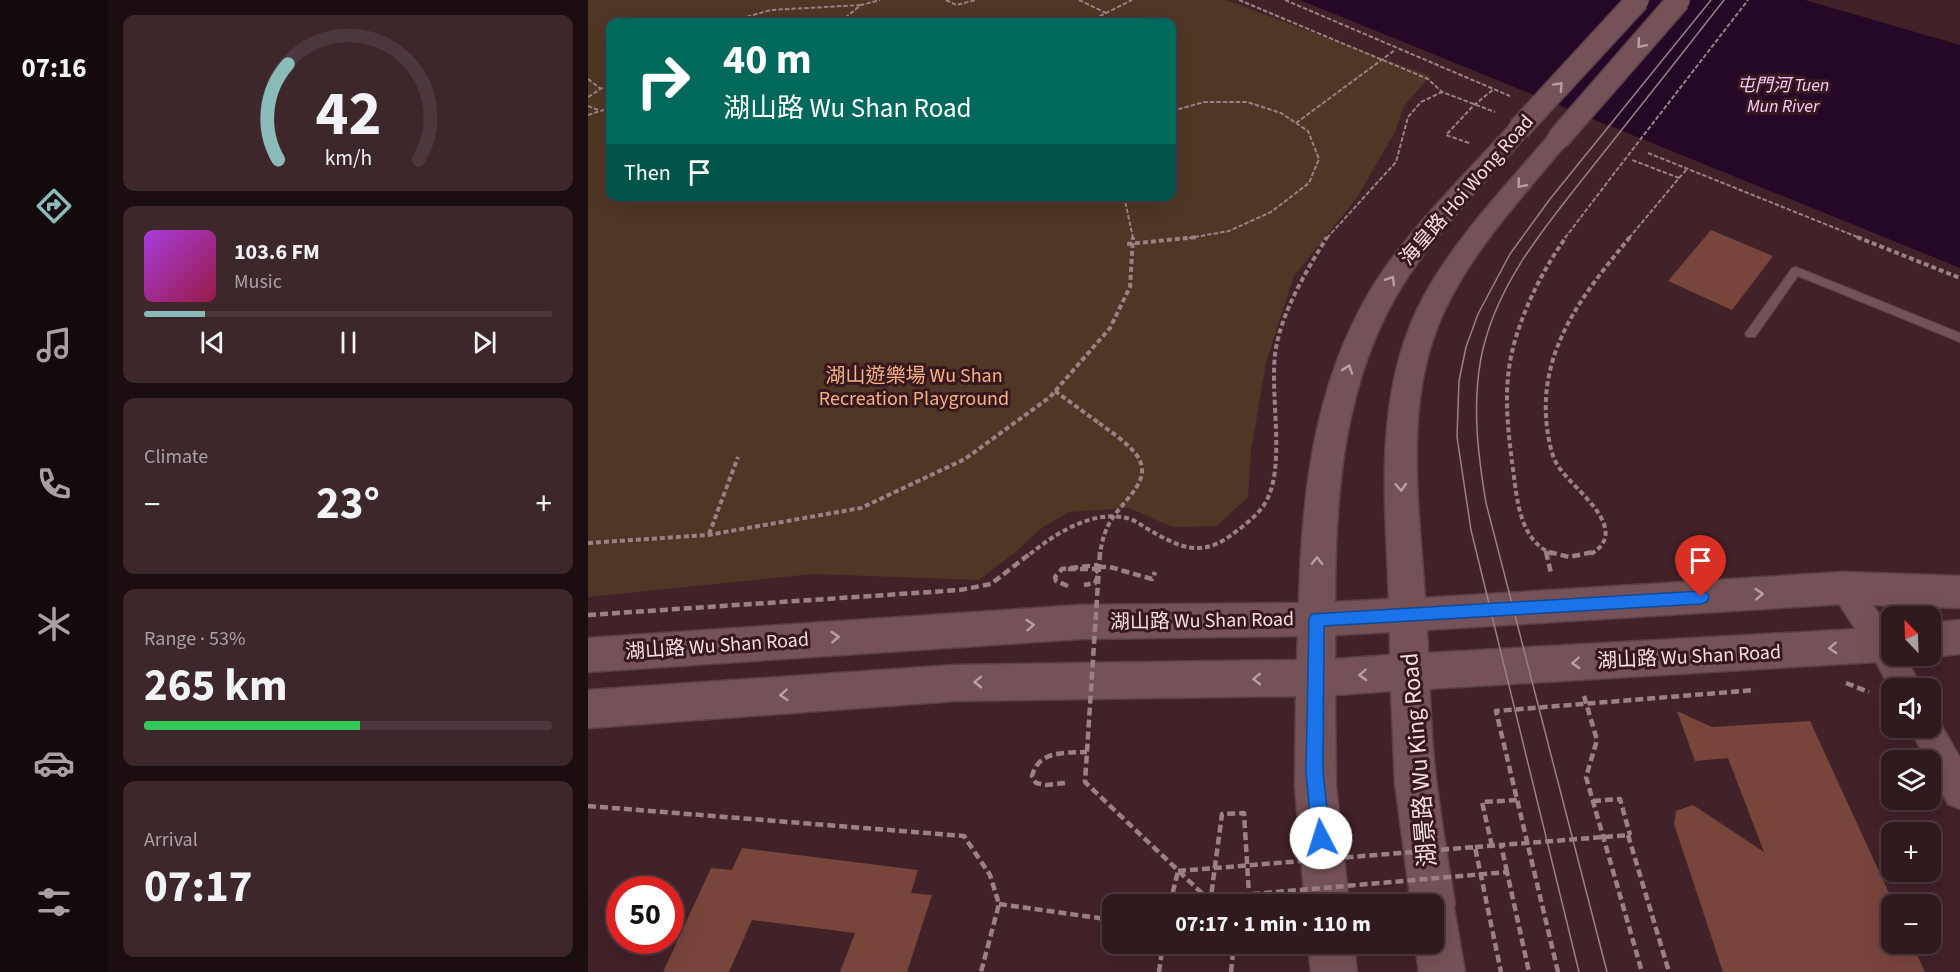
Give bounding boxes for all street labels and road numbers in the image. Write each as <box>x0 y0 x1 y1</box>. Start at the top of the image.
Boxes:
street label: 海皇路 Hoi Wong Road <box>1394 109 1540 271</box>
street label: 湖山路 Wu Shan Road <box>1110 605 1294 637</box>
street label: 湖山路 Wu Shan Road <box>624 626 810 666</box>
street label: 湖山路 Wu Shan Road <box>1596 638 1782 676</box>
street label: 湖景路 Wu King Road <box>1392 651 1446 869</box>

